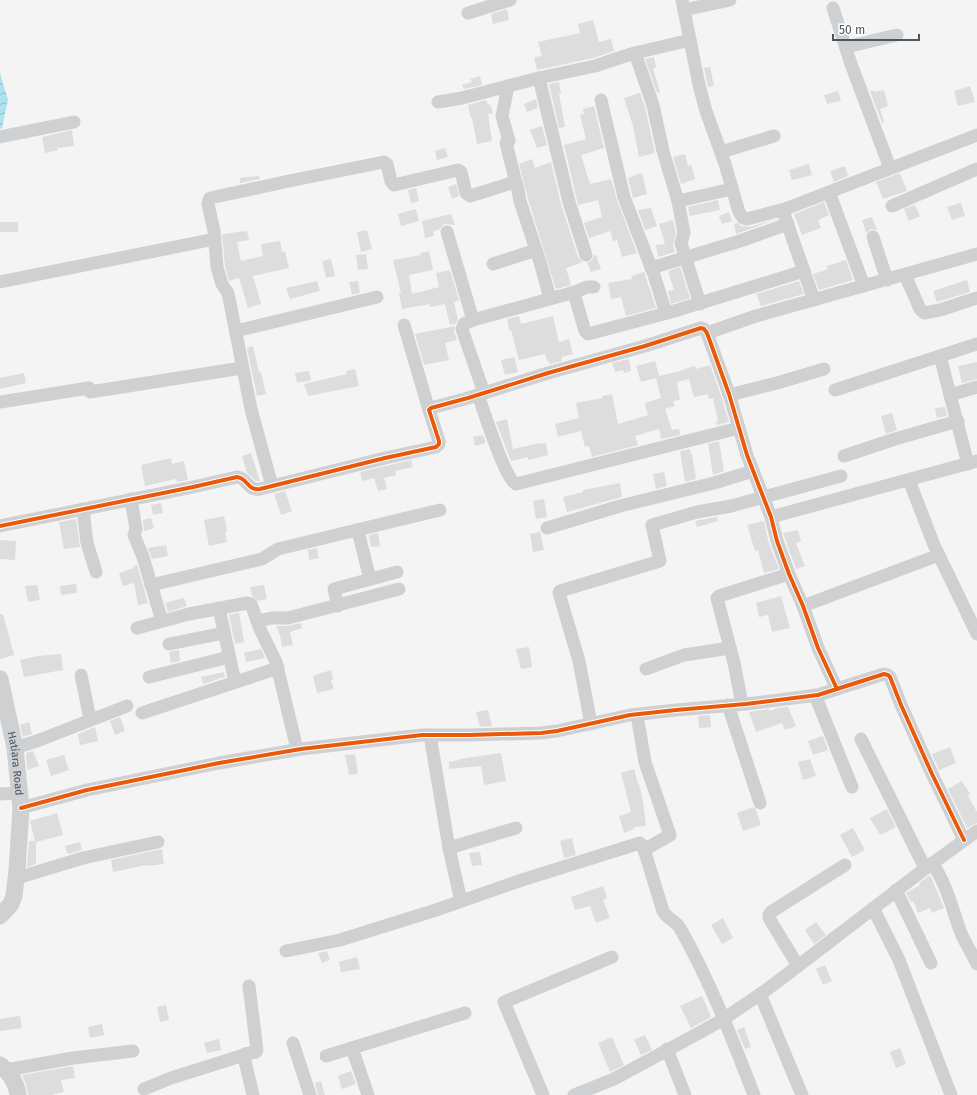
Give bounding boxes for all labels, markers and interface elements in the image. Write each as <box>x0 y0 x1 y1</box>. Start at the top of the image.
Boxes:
scale bar <box>833 16 919 42</box>
text: 50 m <box>839 23 865 37</box>
street label: Hatiara Road <box>5 730 26 796</box>

